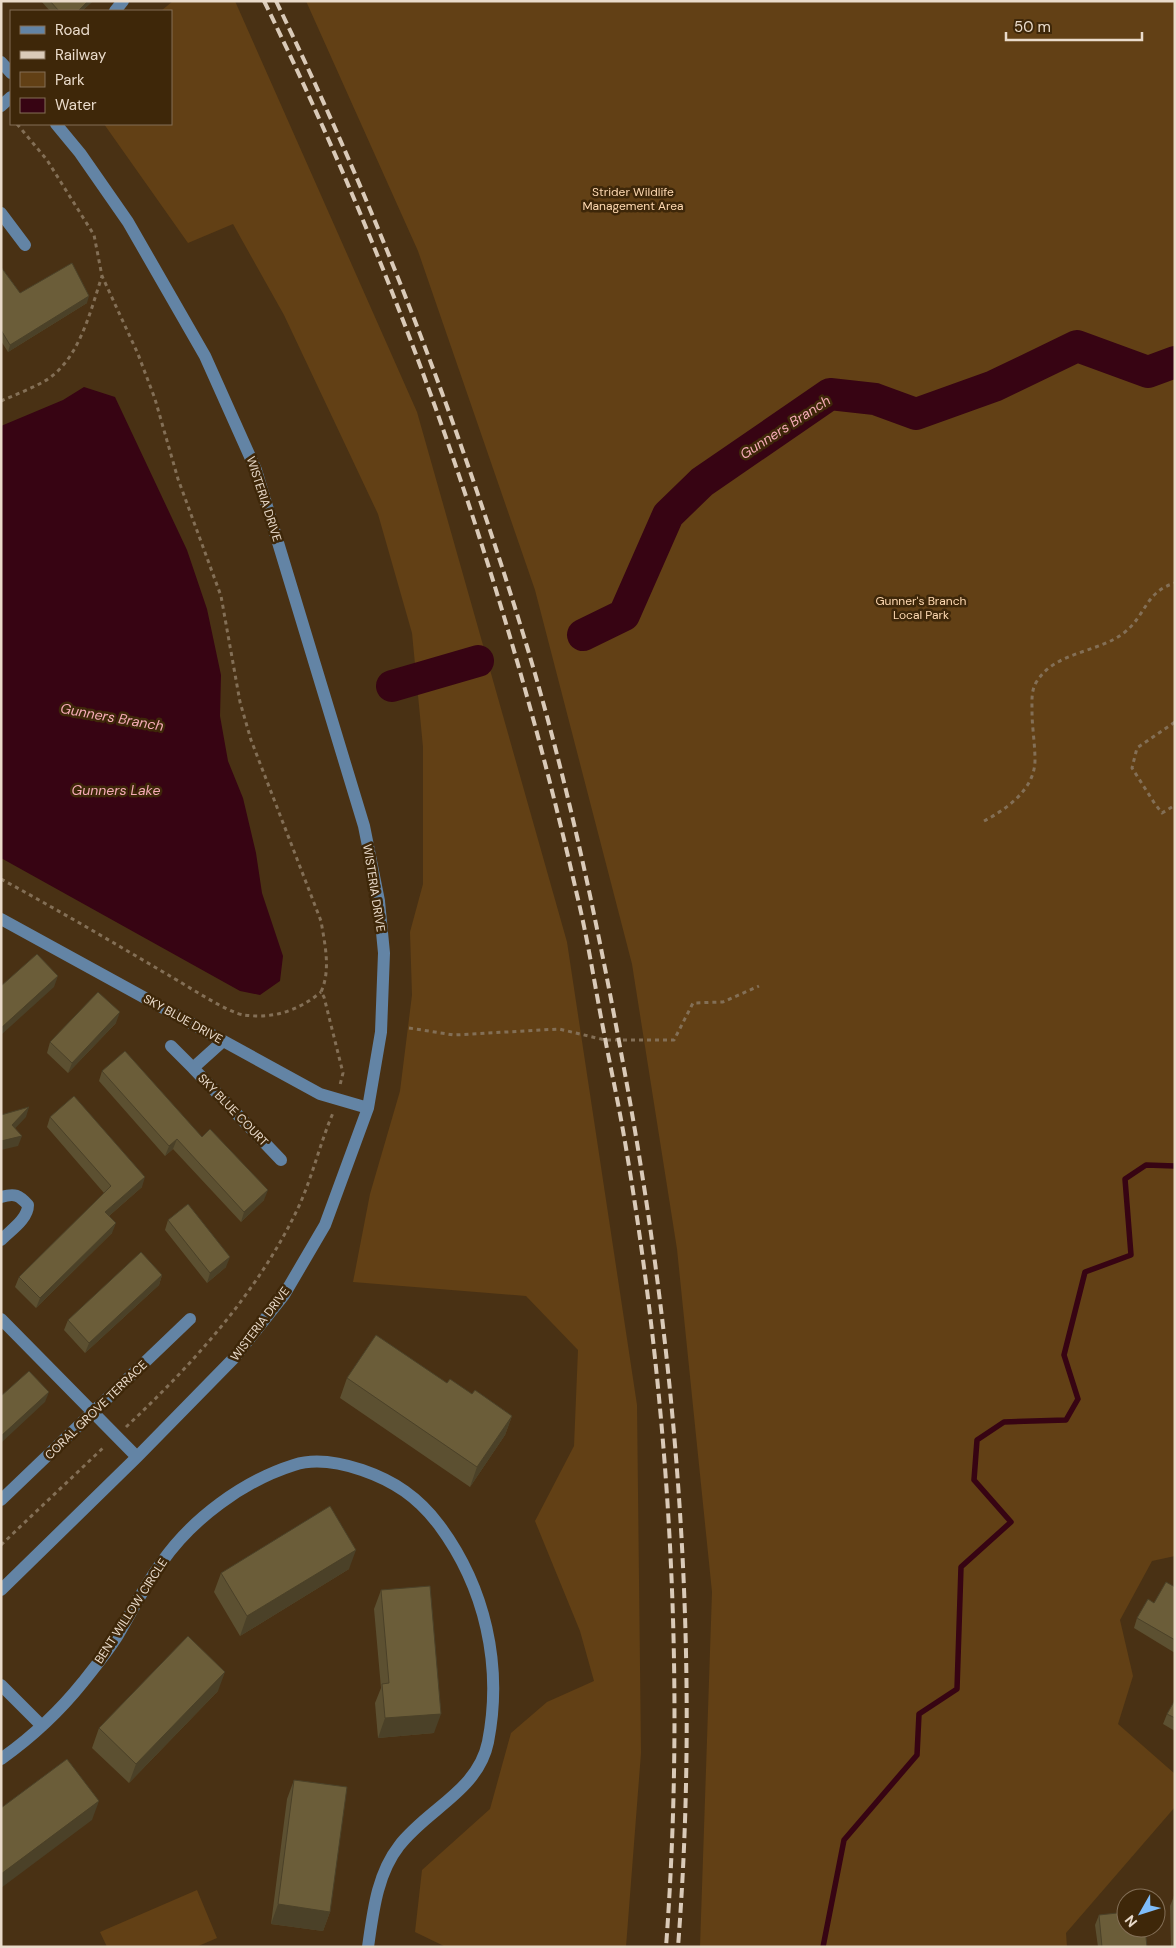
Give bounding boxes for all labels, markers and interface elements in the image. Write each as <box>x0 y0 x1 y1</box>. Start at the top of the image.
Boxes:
legend <box>10 10 172 125</box>
scale bar <box>1006 10 1142 42</box>
text: 50 m <box>1014 17 1051 37</box>
text: Road <box>55 20 90 40</box>
text: Railway <box>55 45 107 65</box>
text: Park <box>55 70 85 90</box>
text: Water <box>55 95 97 115</box>
park label: Strider Wildlife Management Area <box>582 184 684 214</box>
water label: Gunners Branch <box>736 391 834 463</box>
street label: WISTERIA DRIVE <box>243 454 285 544</box>
park label: Gunner's Branch Local Park <box>876 593 967 623</box>
water label: Gunners Branch <box>59 699 165 735</box>
water label: Gunners Lake <box>72 781 160 799</box>
street label: WISTERIA DRIVE <box>359 843 389 933</box>
street label: SKY BLUE DRIVE <box>141 991 226 1047</box>
street label: SKY BLUE COURT <box>194 1070 272 1150</box>
street label: WISTERIA DRIVE <box>227 1284 293 1364</box>
street label: CORAL GROVE TERRACE <box>41 1357 151 1463</box>
street label: BENT WILLOW CIRCLE <box>91 1555 171 1667</box>
north arrow <box>1116 1888 1166 1938</box>
text: N <box>1121 1912 1141 1931</box>

